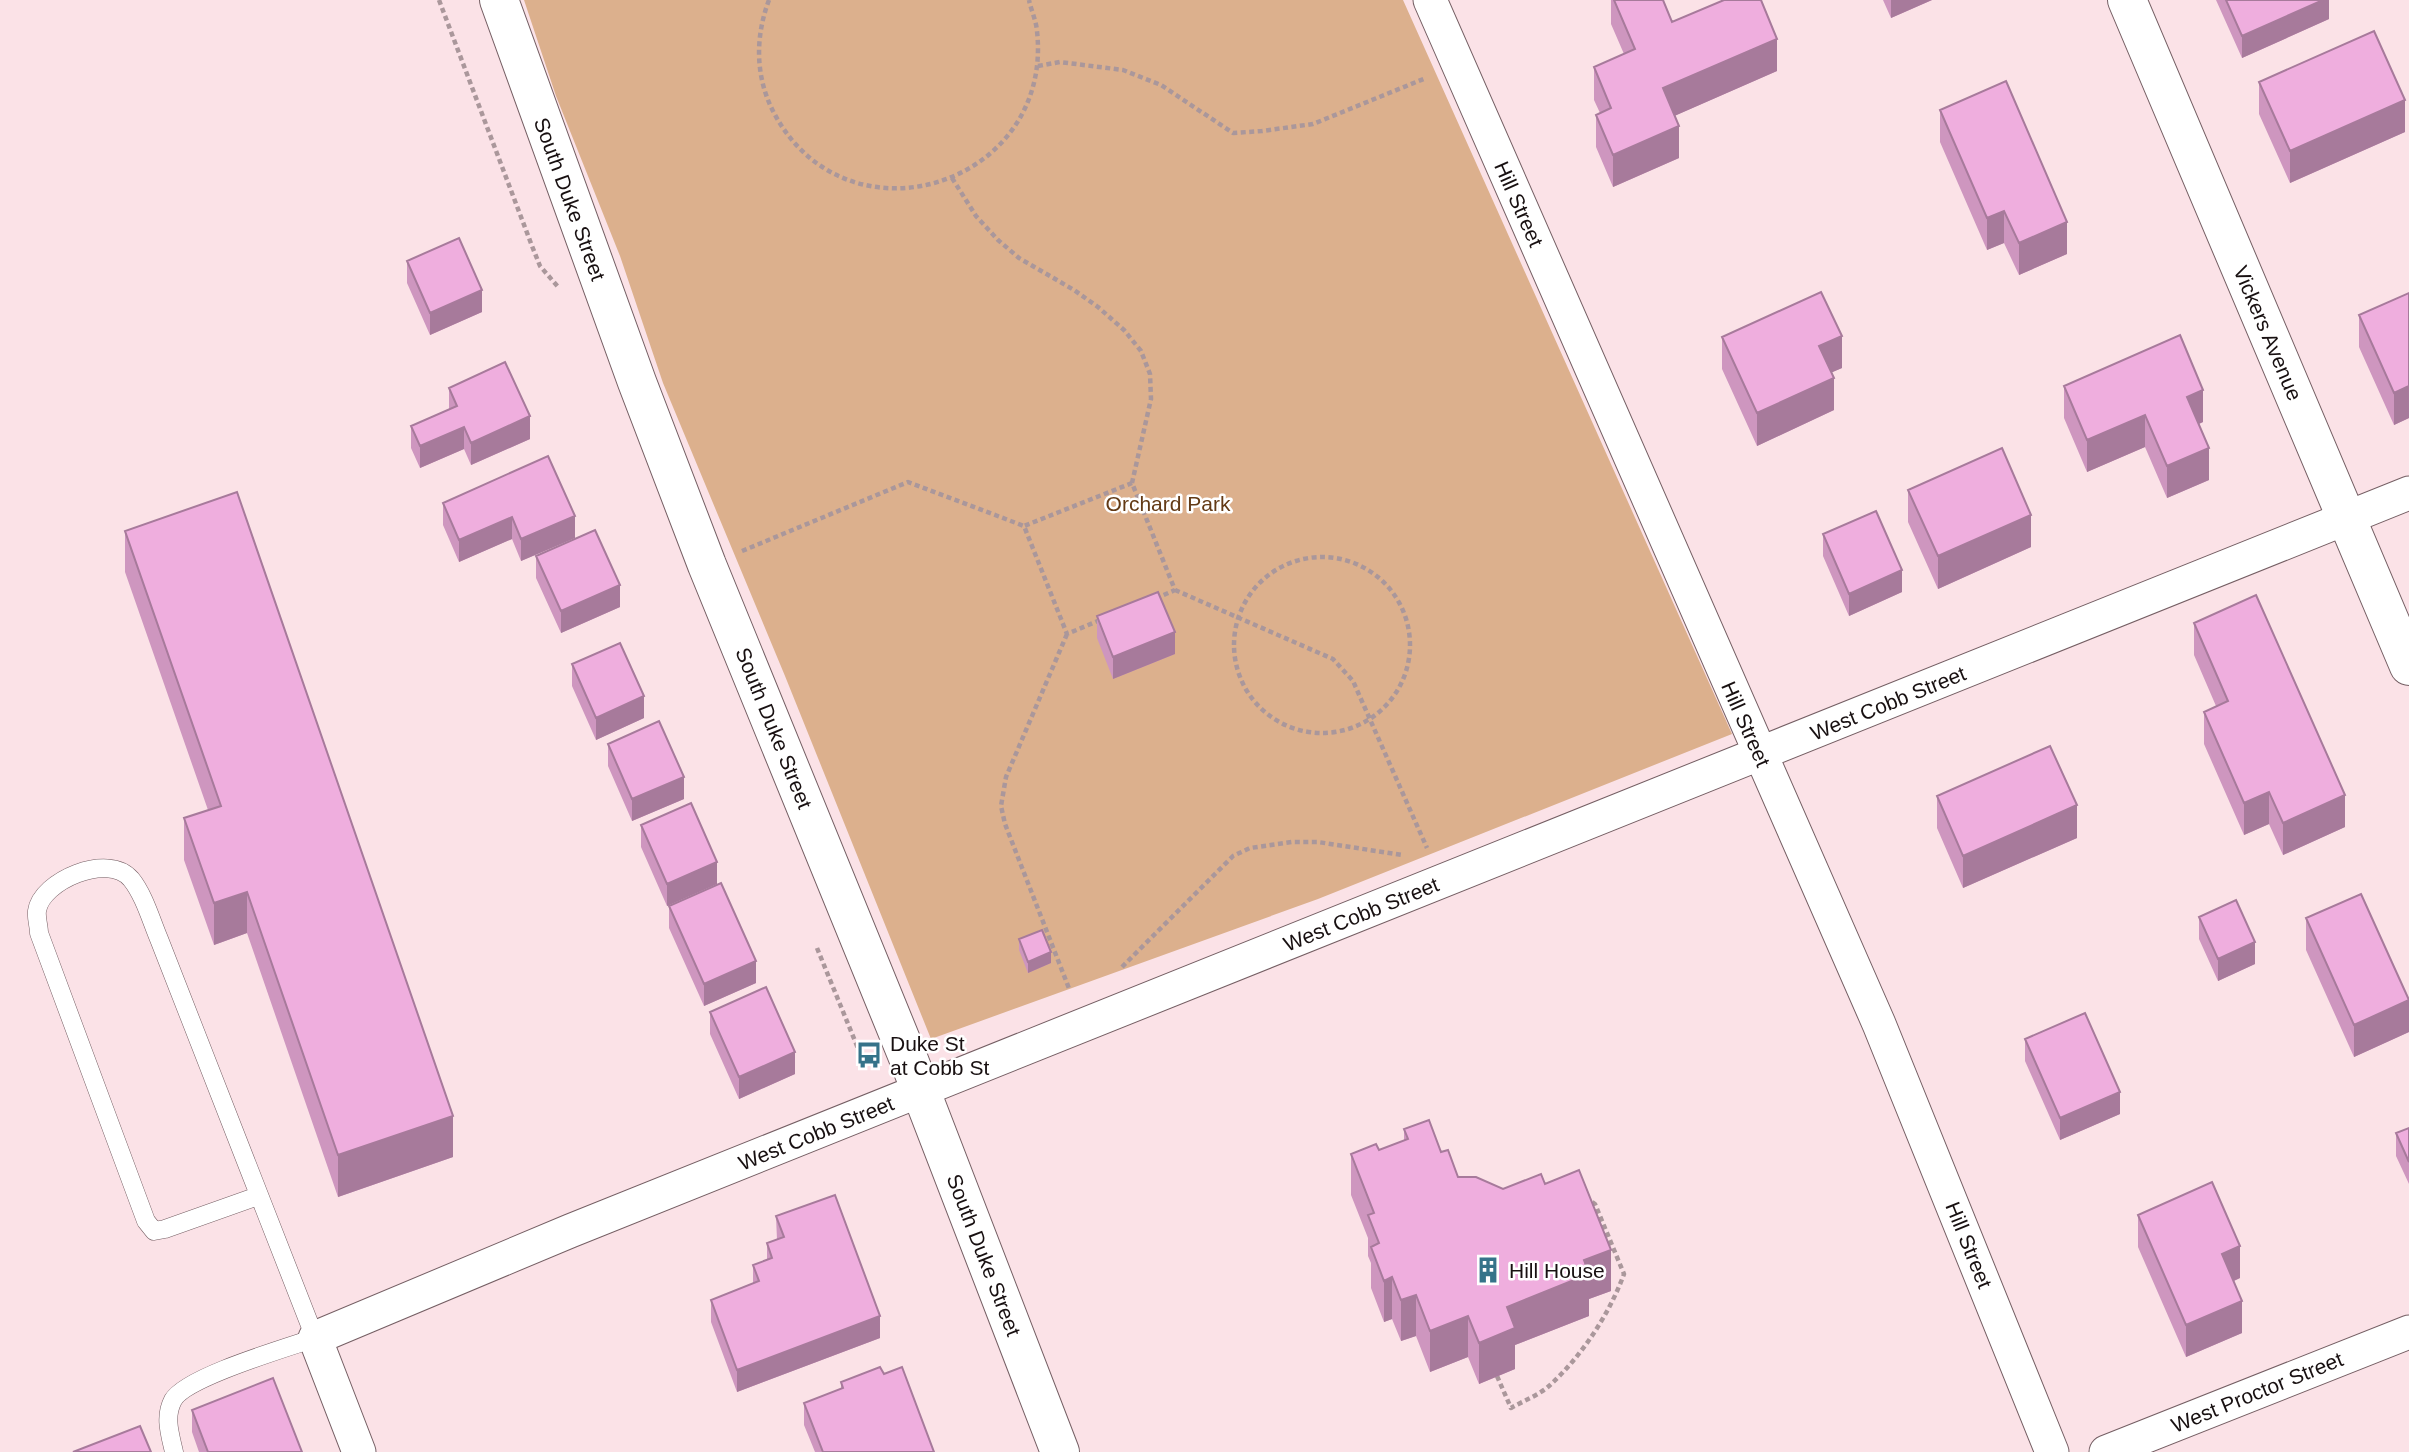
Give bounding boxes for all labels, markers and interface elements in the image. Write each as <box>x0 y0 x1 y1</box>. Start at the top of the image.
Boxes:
street label: South Duke Street <box>530 114 610 284</box>
street label: Hill Street <box>1490 158 1548 250</box>
street label: Vickers Avenue <box>2229 262 2307 404</box>
park label: Orchard Park <box>1106 492 1231 515</box>
street label: South Duke Street <box>731 644 817 812</box>
street label: West Cobb Street <box>1807 661 1969 745</box>
street label: Hill Street <box>1717 678 1775 770</box>
street label: West Cobb Street <box>1280 872 1442 956</box>
place label: Duke St at Cobb St <box>890 1032 989 1079</box>
bus stop icon: Duke St at Cobb St <box>854 1040 884 1070</box>
street label: West Cobb Street <box>735 1091 897 1175</box>
street label: South Duke Street <box>943 1171 1026 1339</box>
street label: Hill Street <box>1941 1198 1997 1292</box>
building icon: Hill House <box>1473 1255 1503 1285</box>
place label: Hill House <box>1509 1259 1605 1282</box>
street label: West Proctor Street <box>2168 1347 2346 1437</box>

